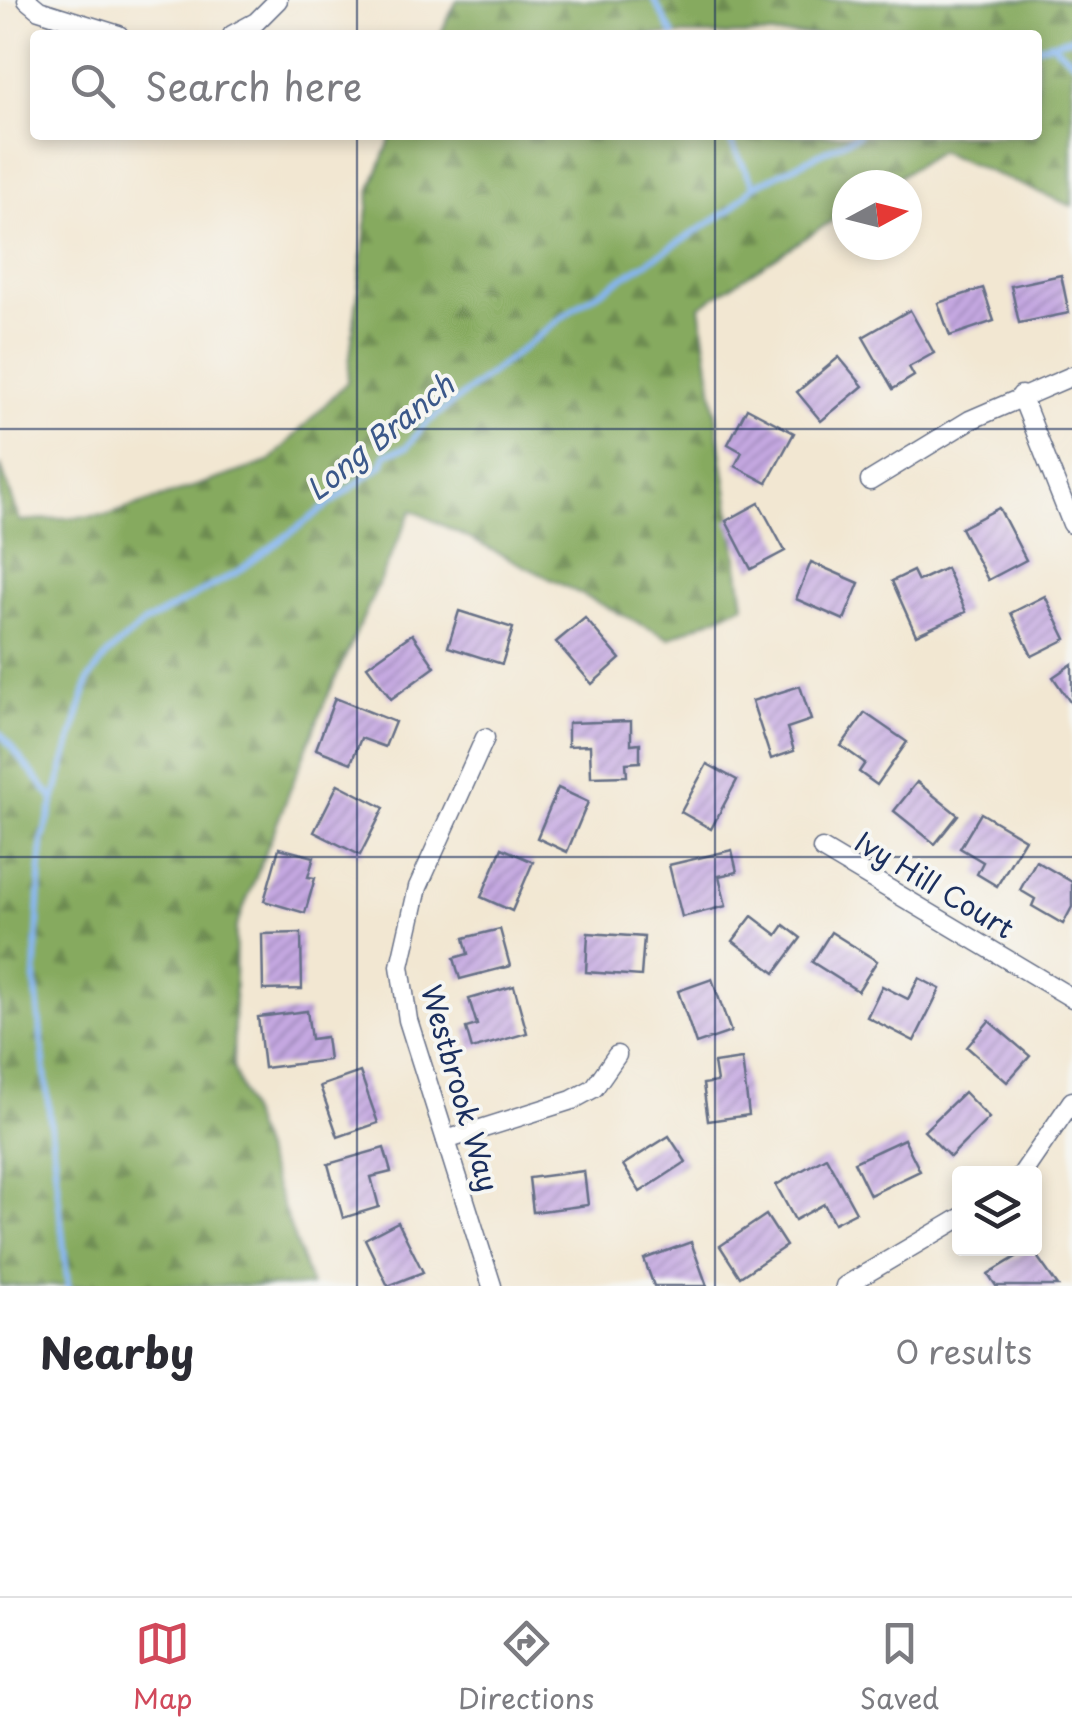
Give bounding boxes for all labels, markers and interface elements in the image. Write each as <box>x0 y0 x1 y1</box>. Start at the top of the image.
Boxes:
search box <box>30 30 1042 140</box>
text: Search here <box>145 57 362 114</box>
icon: search <box>65 58 120 113</box>
north arrow <box>832 170 922 260</box>
water label: Long Branch <box>295 362 463 510</box>
street label: Ivy Hill Court <box>847 819 1023 949</box>
street label: Westbrook Way <box>411 980 511 1196</box>
map controls <box>952 1166 1042 1256</box>
button: layers <box>952 1166 1042 1256</box>
text: Nearby <box>40 1320 194 1383</box>
text: 0 results <box>896 1327 1032 1375</box>
tab: Map <box>133 1616 193 1719</box>
tab: Directions <box>458 1616 594 1719</box>
tab: Saved <box>860 1616 939 1719</box>

